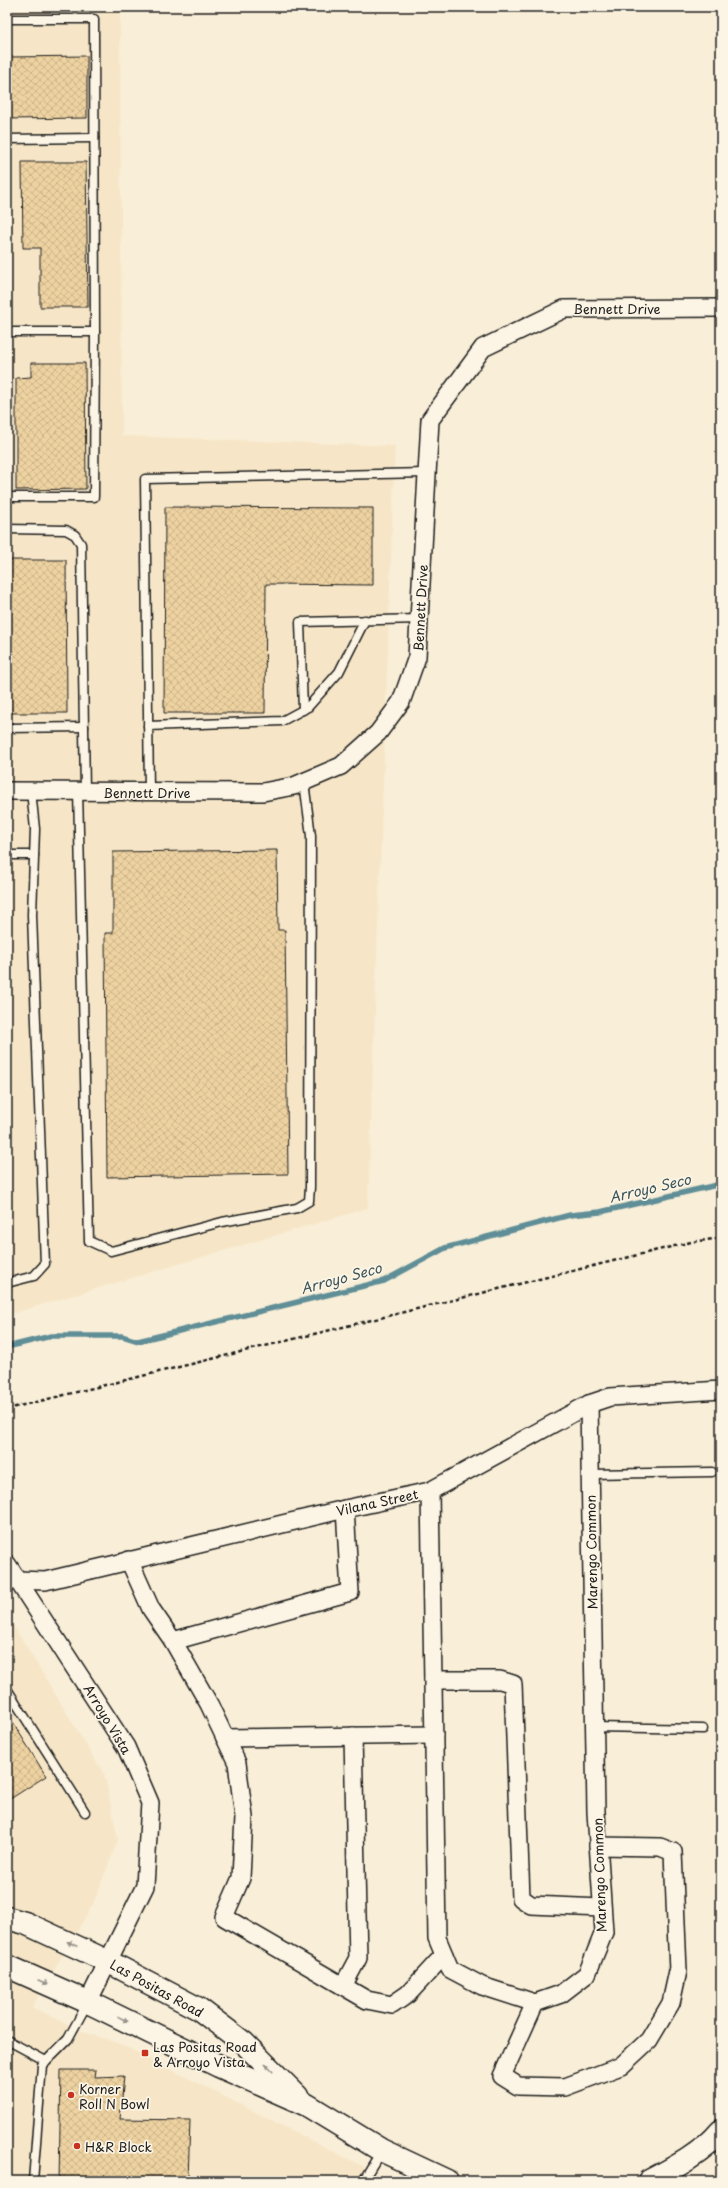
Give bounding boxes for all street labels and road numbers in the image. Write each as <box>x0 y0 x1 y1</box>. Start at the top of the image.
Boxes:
street label: Bennett Drive <box>573 299 661 318</box>
street label: Bennett Drive <box>408 564 432 652</box>
street label: Bennett Drive <box>103 783 191 802</box>
street label: Vilana Street <box>334 1484 420 1520</box>
street label: Marengo Common <box>581 1495 601 1609</box>
street label: Arroyo Vista <box>80 1680 137 1758</box>
street label: Marengo Common <box>588 1817 610 1933</box>
street label: Las Positas Road <box>107 1954 207 2022</box>

